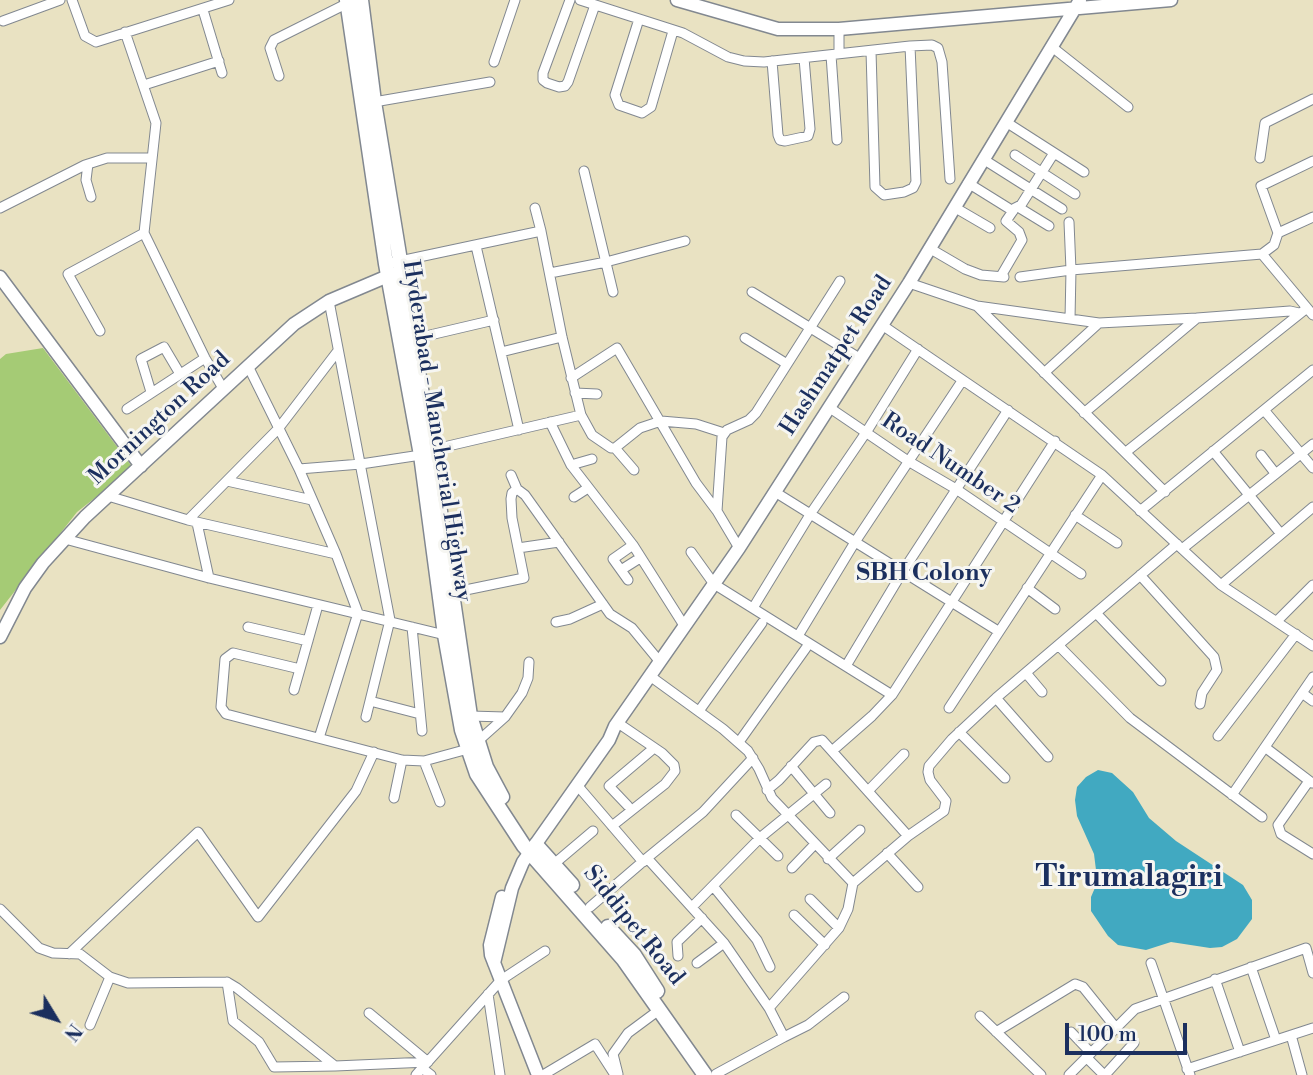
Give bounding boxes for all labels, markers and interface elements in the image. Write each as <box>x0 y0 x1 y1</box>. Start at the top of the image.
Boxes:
street label: Hyderabad - Mancherial Highway <box>395 258 477 604</box>
street label: Hashmatpet Road <box>775 271 899 441</box>
street label: Mornington Road <box>84 346 236 492</box>
street label: Road Number 2 <box>876 408 1024 520</box>
district label: SBH Colony <box>856 560 992 588</box>
street label: Siddipet Road <box>576 861 690 991</box>
district label: Tirumalagiri <box>1036 861 1222 897</box>
north arrow <box>21 984 91 1054</box>
scale bar <box>1068 1009 1190 1052</box>
text: N <box>58 1019 87 1045</box>
text: 100 m <box>1078 1022 1137 1048</box>

